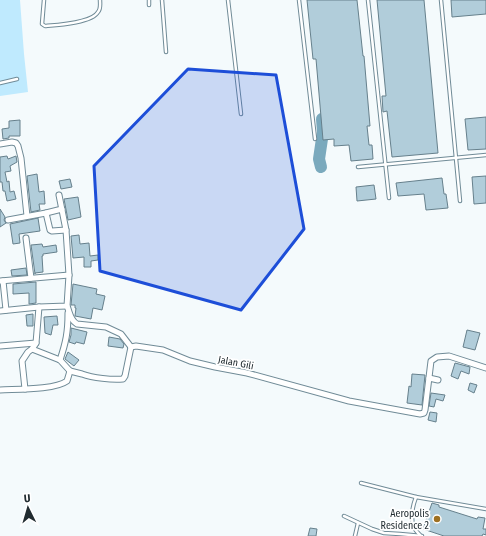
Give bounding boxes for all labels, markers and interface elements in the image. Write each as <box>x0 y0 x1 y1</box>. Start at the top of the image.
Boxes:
street label: Jalan Gili <box>217 354 255 372</box>
north arrow <box>8 488 48 528</box>
text: U <box>23 492 31 505</box>
place label: Aeropolis Residence 2 <box>381 508 430 532</box>
marker: Aeropolis Residence 2 <box>432 514 442 524</box>

